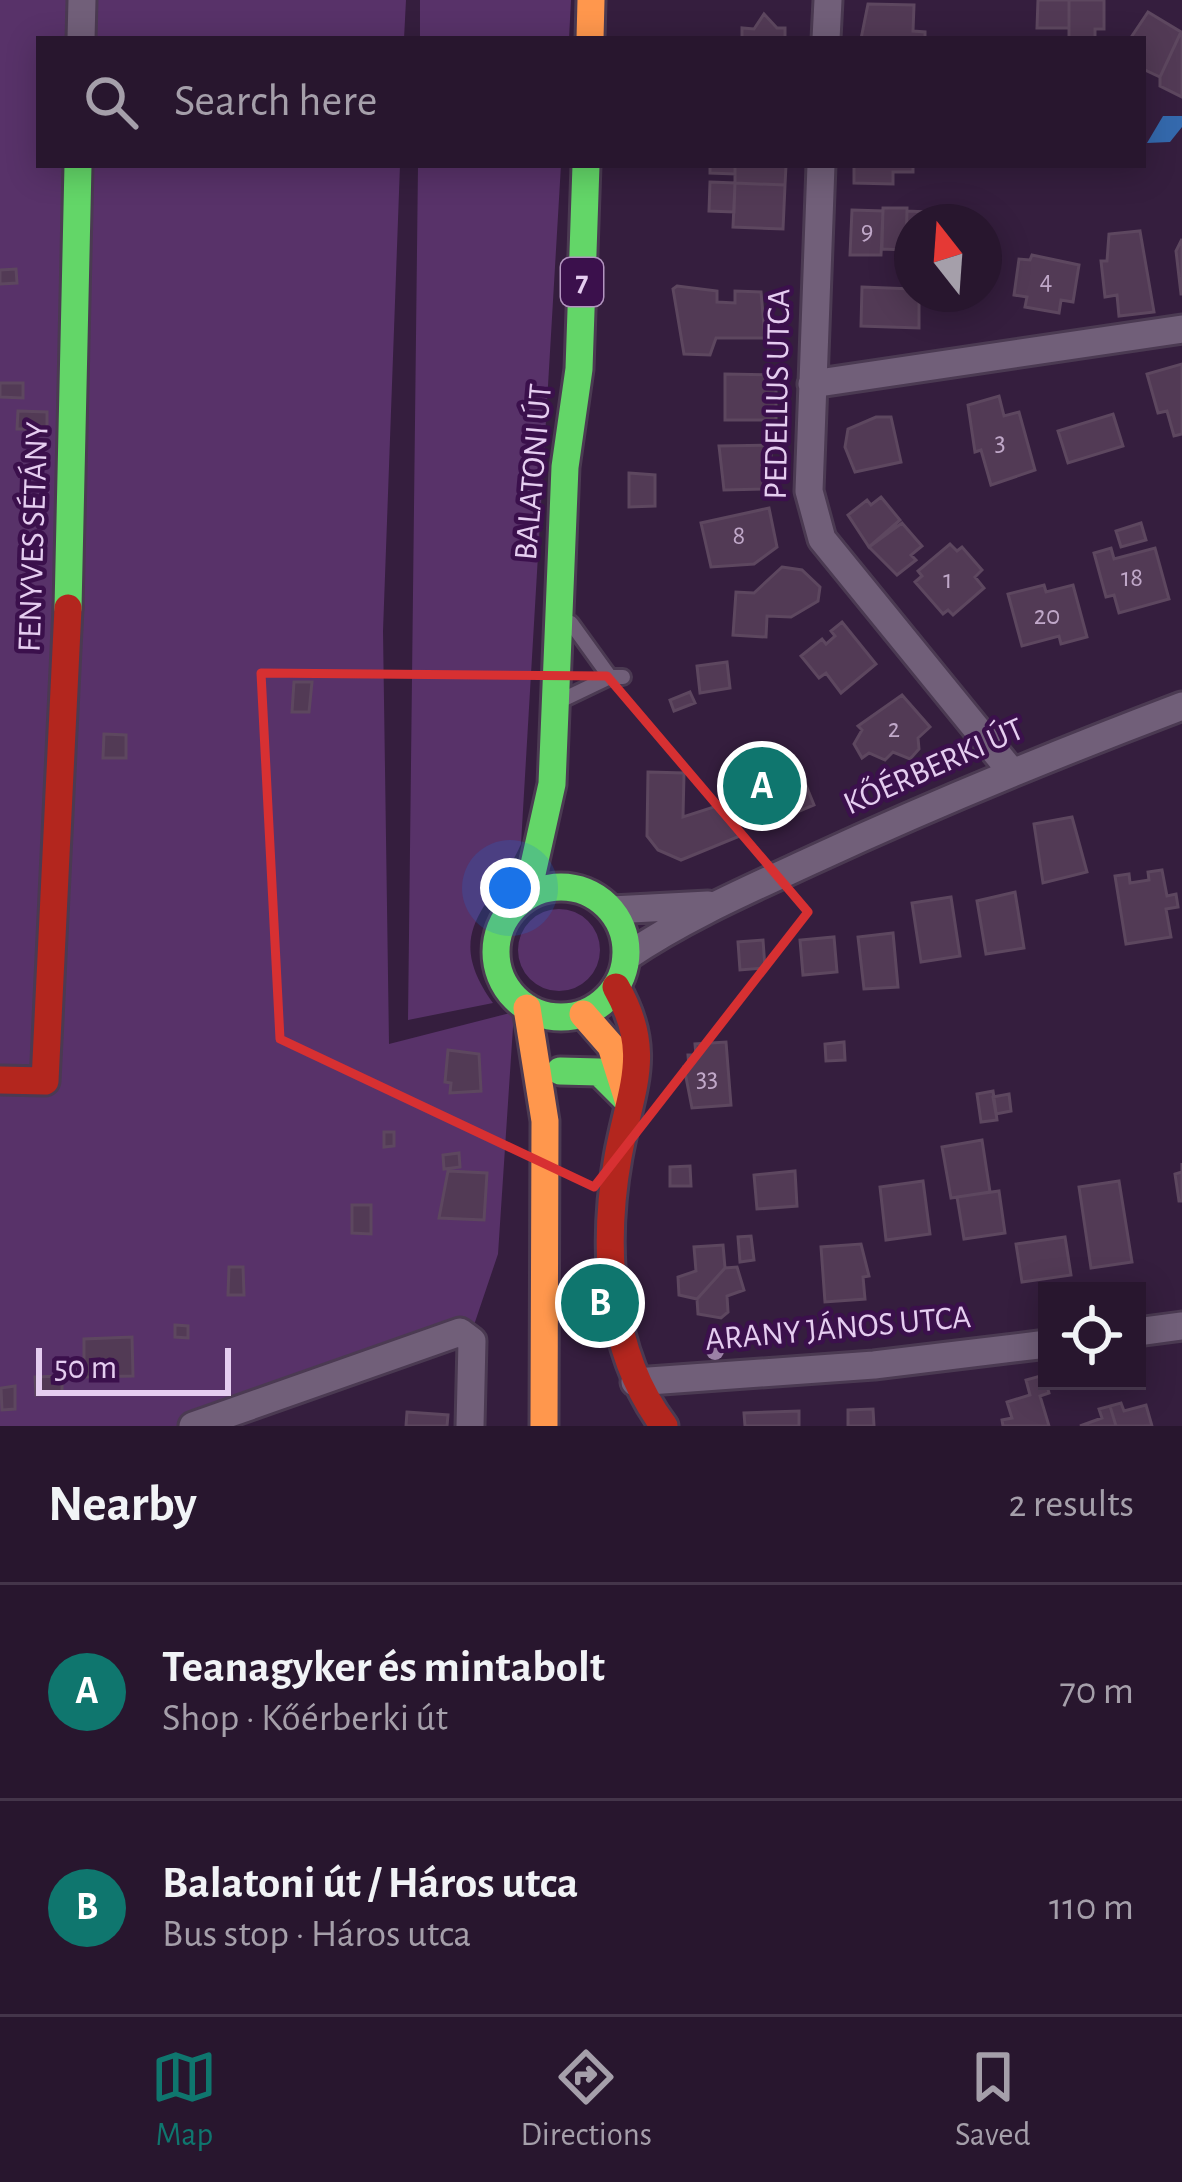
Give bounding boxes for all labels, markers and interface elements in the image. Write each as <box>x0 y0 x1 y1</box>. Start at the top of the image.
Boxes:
search box <box>36 36 1146 168</box>
icon: search <box>78 69 144 135</box>
text: Search here <box>174 79 377 124</box>
north arrow <box>894 204 1002 312</box>
house number: 9 <box>861 217 873 244</box>
road number: 7 <box>561 258 603 306</box>
house number: 4 <box>1040 267 1053 294</box>
street label: PEDELLUS UTCA <box>760 288 796 500</box>
street label: BALATONI ÚT <box>506 382 558 562</box>
street label: FENYVES SÉTÁNY <box>9 421 55 653</box>
house number: 3 <box>994 428 1006 455</box>
house number: 8 <box>733 522 745 549</box>
house number: 18 <box>1121 564 1143 591</box>
house number: 1 <box>943 566 953 593</box>
house number: 20 <box>1034 602 1060 629</box>
street label: KŐÉRBERKI ÚT <box>837 709 1029 821</box>
house number: 2 <box>888 715 900 742</box>
pin: A <box>723 741 801 831</box>
your location <box>480 858 540 918</box>
house number: 33 <box>696 1064 718 1091</box>
pin: B <box>561 1258 639 1348</box>
map controls <box>1038 1282 1146 1390</box>
button: locate <box>1038 1282 1146 1390</box>
street label: ARANY JÁNOS UTCA <box>703 1297 972 1357</box>
scale bar <box>36 1342 231 1395</box>
text: 50 m <box>54 1352 117 1385</box>
text: Nearby <box>48 1479 197 1530</box>
text: 2 results <box>1008 1485 1134 1524</box>
text: Teanagyker és mintabolt <box>162 1645 605 1690</box>
text: A <box>75 1672 99 1711</box>
text: 70 m <box>1060 1672 1134 1711</box>
text: Shop · Kőérberki út <box>162 1699 448 1738</box>
text: Balatoni út / Háros utca <box>162 1861 578 1906</box>
text: B <box>76 1888 98 1927</box>
text: 110 m <box>1049 1888 1134 1927</box>
text: Bus stop · Háros utca <box>162 1915 471 1954</box>
tab: Map <box>151 2044 217 2156</box>
tab: Directions <box>520 2044 652 2156</box>
tab: Saved <box>955 2044 1030 2156</box>

